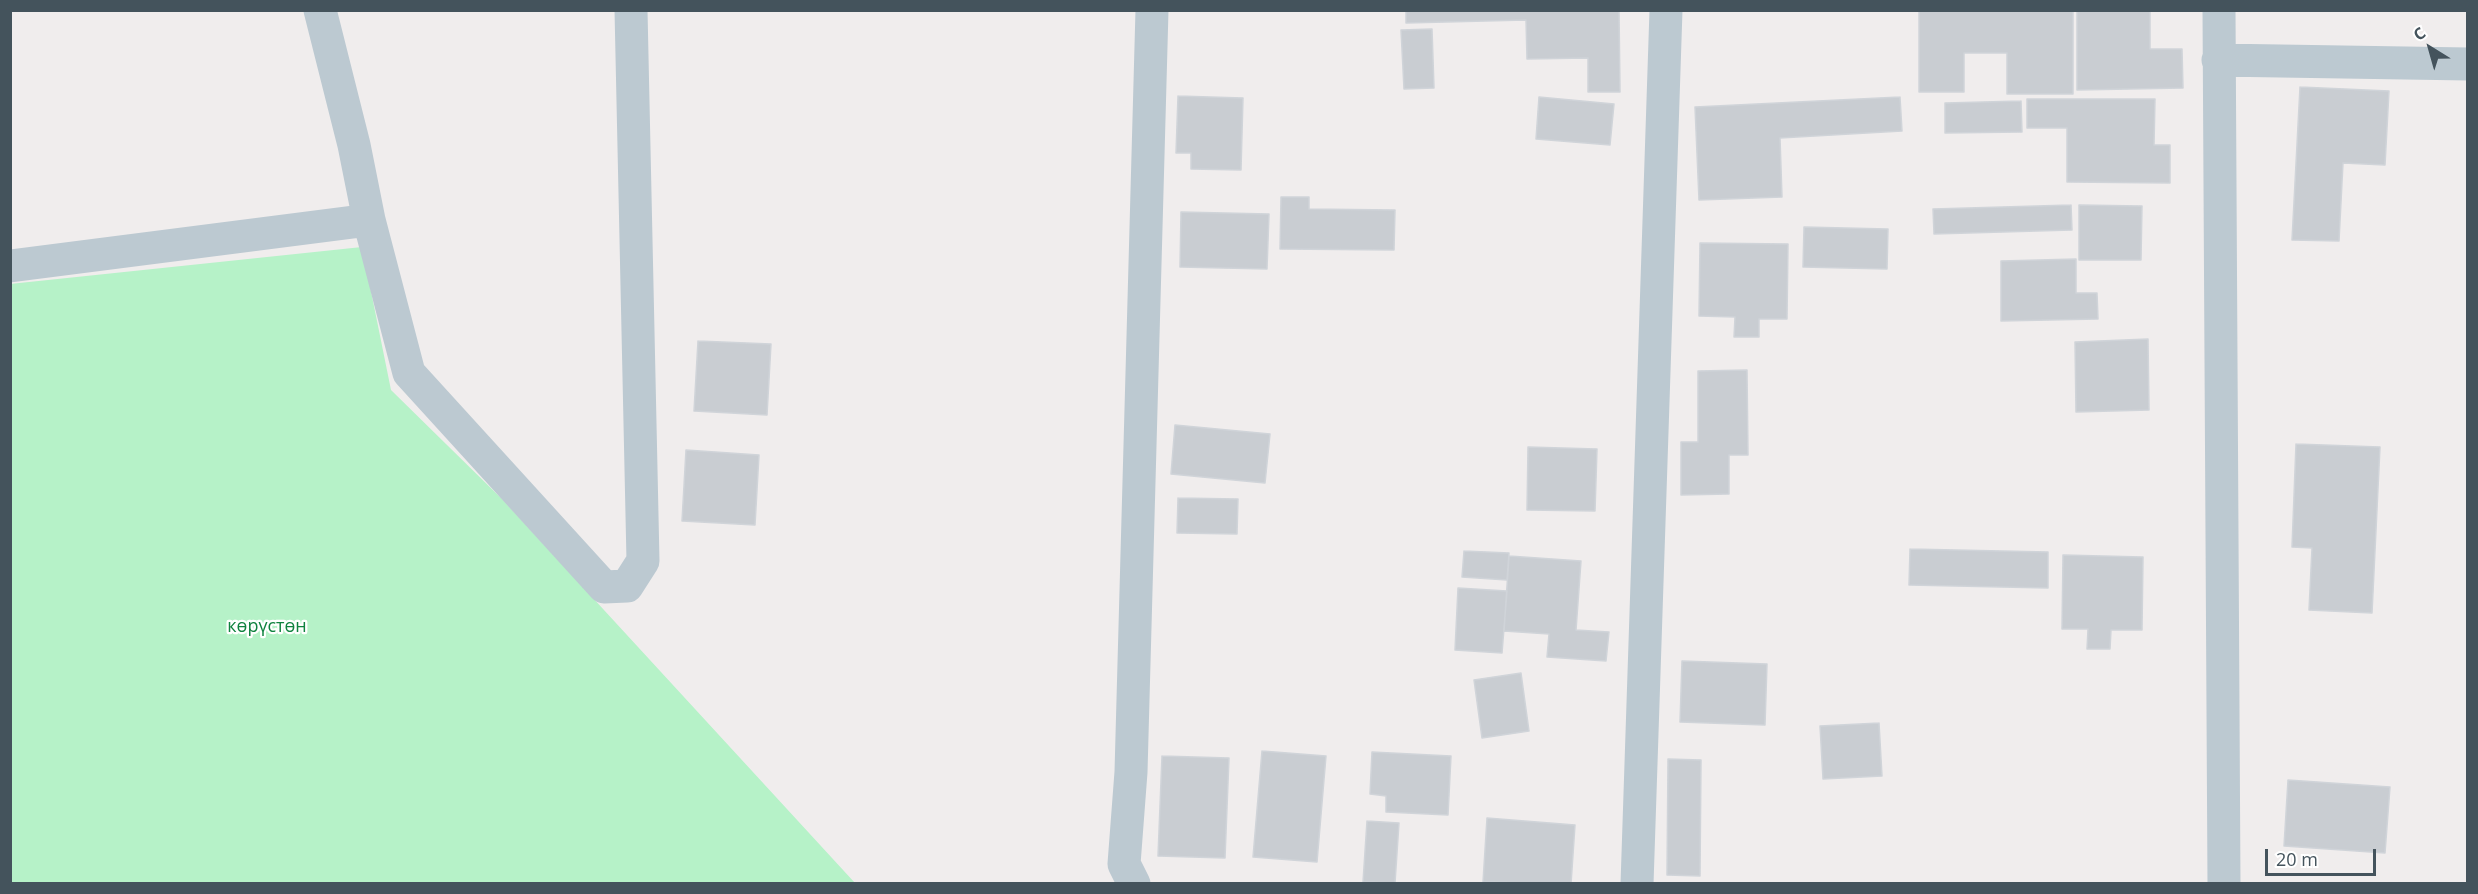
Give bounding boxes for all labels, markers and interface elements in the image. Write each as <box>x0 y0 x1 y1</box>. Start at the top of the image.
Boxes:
north arrow <box>2400 18 2460 78</box>
text: С <box>2408 22 2430 45</box>
park label: көрүстөн <box>227 616 307 638</box>
scale bar <box>2268 837 2379 875</box>
text: 20 m <box>2276 847 2318 871</box>

